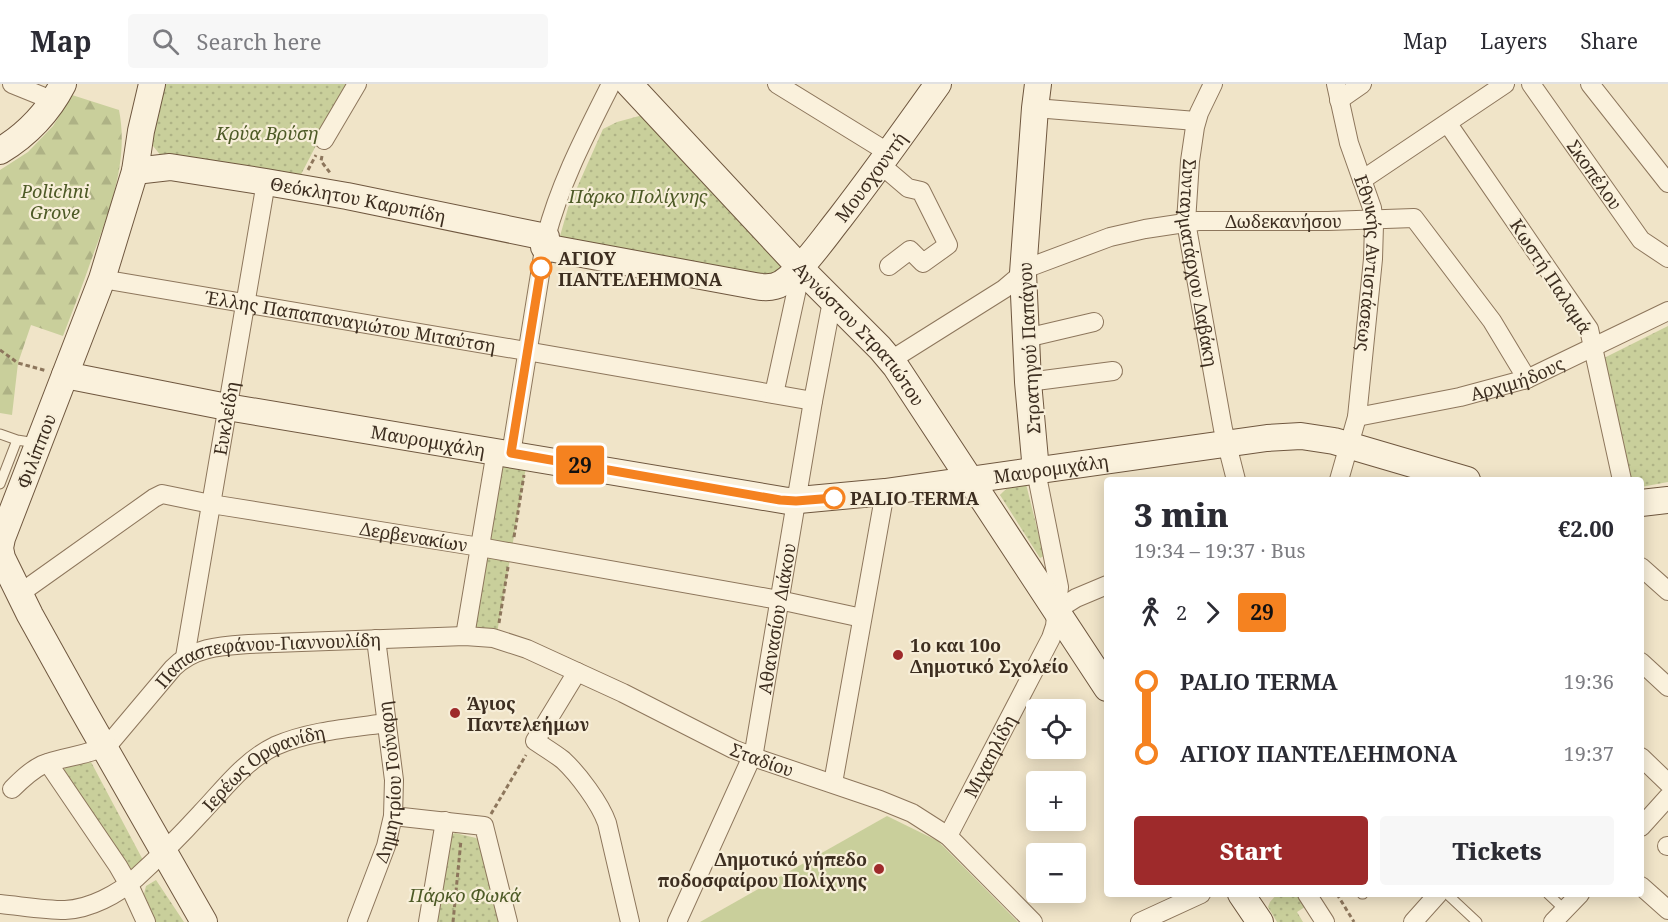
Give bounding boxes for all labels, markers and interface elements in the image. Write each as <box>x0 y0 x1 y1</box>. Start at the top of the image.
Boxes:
search box <box>128 14 548 68</box>
text: Map <box>30 22 92 60</box>
icon: search <box>149 25 182 58</box>
text: Search here <box>197 26 321 56</box>
text: Map <box>1403 27 1447 55</box>
text: Layers <box>1480 27 1547 55</box>
text: Share <box>1580 27 1638 55</box>
park label: Κρύα Βρύση <box>215 121 319 145</box>
street label: Μουσχουντή <box>829 127 912 227</box>
street label: Σκοπέλου <box>1562 135 1628 214</box>
street label: Συνταγματάρχου Δαβάκη <box>1173 158 1224 368</box>
street label: Θεόκλητου Καρυπίδη <box>268 171 448 228</box>
street label: Εθνικής Αντιστάσεως <box>1349 171 1387 353</box>
park label: Polichni Grove <box>20 179 90 224</box>
park label: Πάρκο Πολίχνης <box>567 184 708 208</box>
street label: Δωδεκανήσου <box>1225 209 1342 233</box>
street label: Κωστή Παλαμά <box>1505 214 1597 338</box>
place label: ΑΓΙΟΥ ΠΑΝΤΕΛΕΗΜΟΝΑ <box>558 246 723 291</box>
street label: Αγνώστου Στρατιώτου <box>789 256 930 410</box>
marker: ΑΓΙΟΥ ΠΑΝΤΕΛΕΗΜΟΝΑ <box>530 257 552 279</box>
street label: Στρατηγού Παπάγου <box>1013 261 1045 435</box>
street label: Έλλης Παπαπαναγιώτου Μιταύτση <box>202 285 498 358</box>
street label: Αρχιμήδους <box>1467 351 1568 406</box>
street label: Ευκλείδη <box>208 380 244 457</box>
street label: Φιλίππου <box>11 410 61 492</box>
street label: Μαυρομιχάλη <box>369 419 487 462</box>
line badge: 29 <box>553 446 607 484</box>
street label: Μαυρομιχάλη <box>992 449 1110 489</box>
text: 29 <box>568 451 592 479</box>
place label: PALIO TERMA <box>850 486 979 510</box>
marker: PALIO TERMA <box>823 487 845 509</box>
text: 3 min <box>1134 492 1229 537</box>
text: €2.00 <box>1558 513 1614 543</box>
street label: Δερβενακίων <box>358 516 469 557</box>
text: 19:34 – 19:37 · Bus <box>1134 537 1305 564</box>
street label: Αθανασίου Διάκου <box>752 541 801 696</box>
icon: walk <box>1134 596 1167 629</box>
icon: forward <box>1196 596 1229 629</box>
text: 29 <box>1250 598 1274 626</box>
text: 2 <box>1176 599 1187 626</box>
street label: Παπαστεφάνου-Γιαννουλίδη <box>149 627 381 693</box>
place label: 1ο και 10ο Δημοτικό Σχολείο <box>910 633 1069 678</box>
marker: 1ο και 10ο Δημοτικό Σχολείο <box>891 648 905 662</box>
text: PALIO TERMA <box>1180 666 1338 696</box>
text: 19:36 <box>1564 668 1614 695</box>
place label: Άγιος Παντελεήμων <box>467 691 589 736</box>
map controls <box>1026 699 1086 903</box>
button: locate <box>1026 699 1086 759</box>
street label: Δημητρίου Γούναρη <box>369 700 406 866</box>
marker: Άγιος Παντελεήμων <box>448 706 462 720</box>
street label: Μιχαηλίδη <box>958 711 1021 802</box>
street label: Ιερέως Ορφανίδη <box>197 720 327 816</box>
street label: Σταδίου <box>727 737 797 782</box>
text: ΑΓΙΟΥ ΠΑΝΤΕΛΕΗΜΟΝΑ <box>1180 738 1457 768</box>
text: 19:37 <box>1564 740 1614 767</box>
button: + <box>1026 771 1086 831</box>
button: Start <box>1134 816 1368 885</box>
button: Tickets <box>1380 816 1614 885</box>
button: − <box>1026 843 1086 903</box>
place label: Δημοτικό γήπεδο ποδοσφαίρου Πολίχνης <box>658 847 867 892</box>
marker: Δημοτικό γήπεδο ποδοσφαίρου Πολίχνης <box>872 862 886 876</box>
park label: Πάρκο Φωκά <box>408 883 522 907</box>

